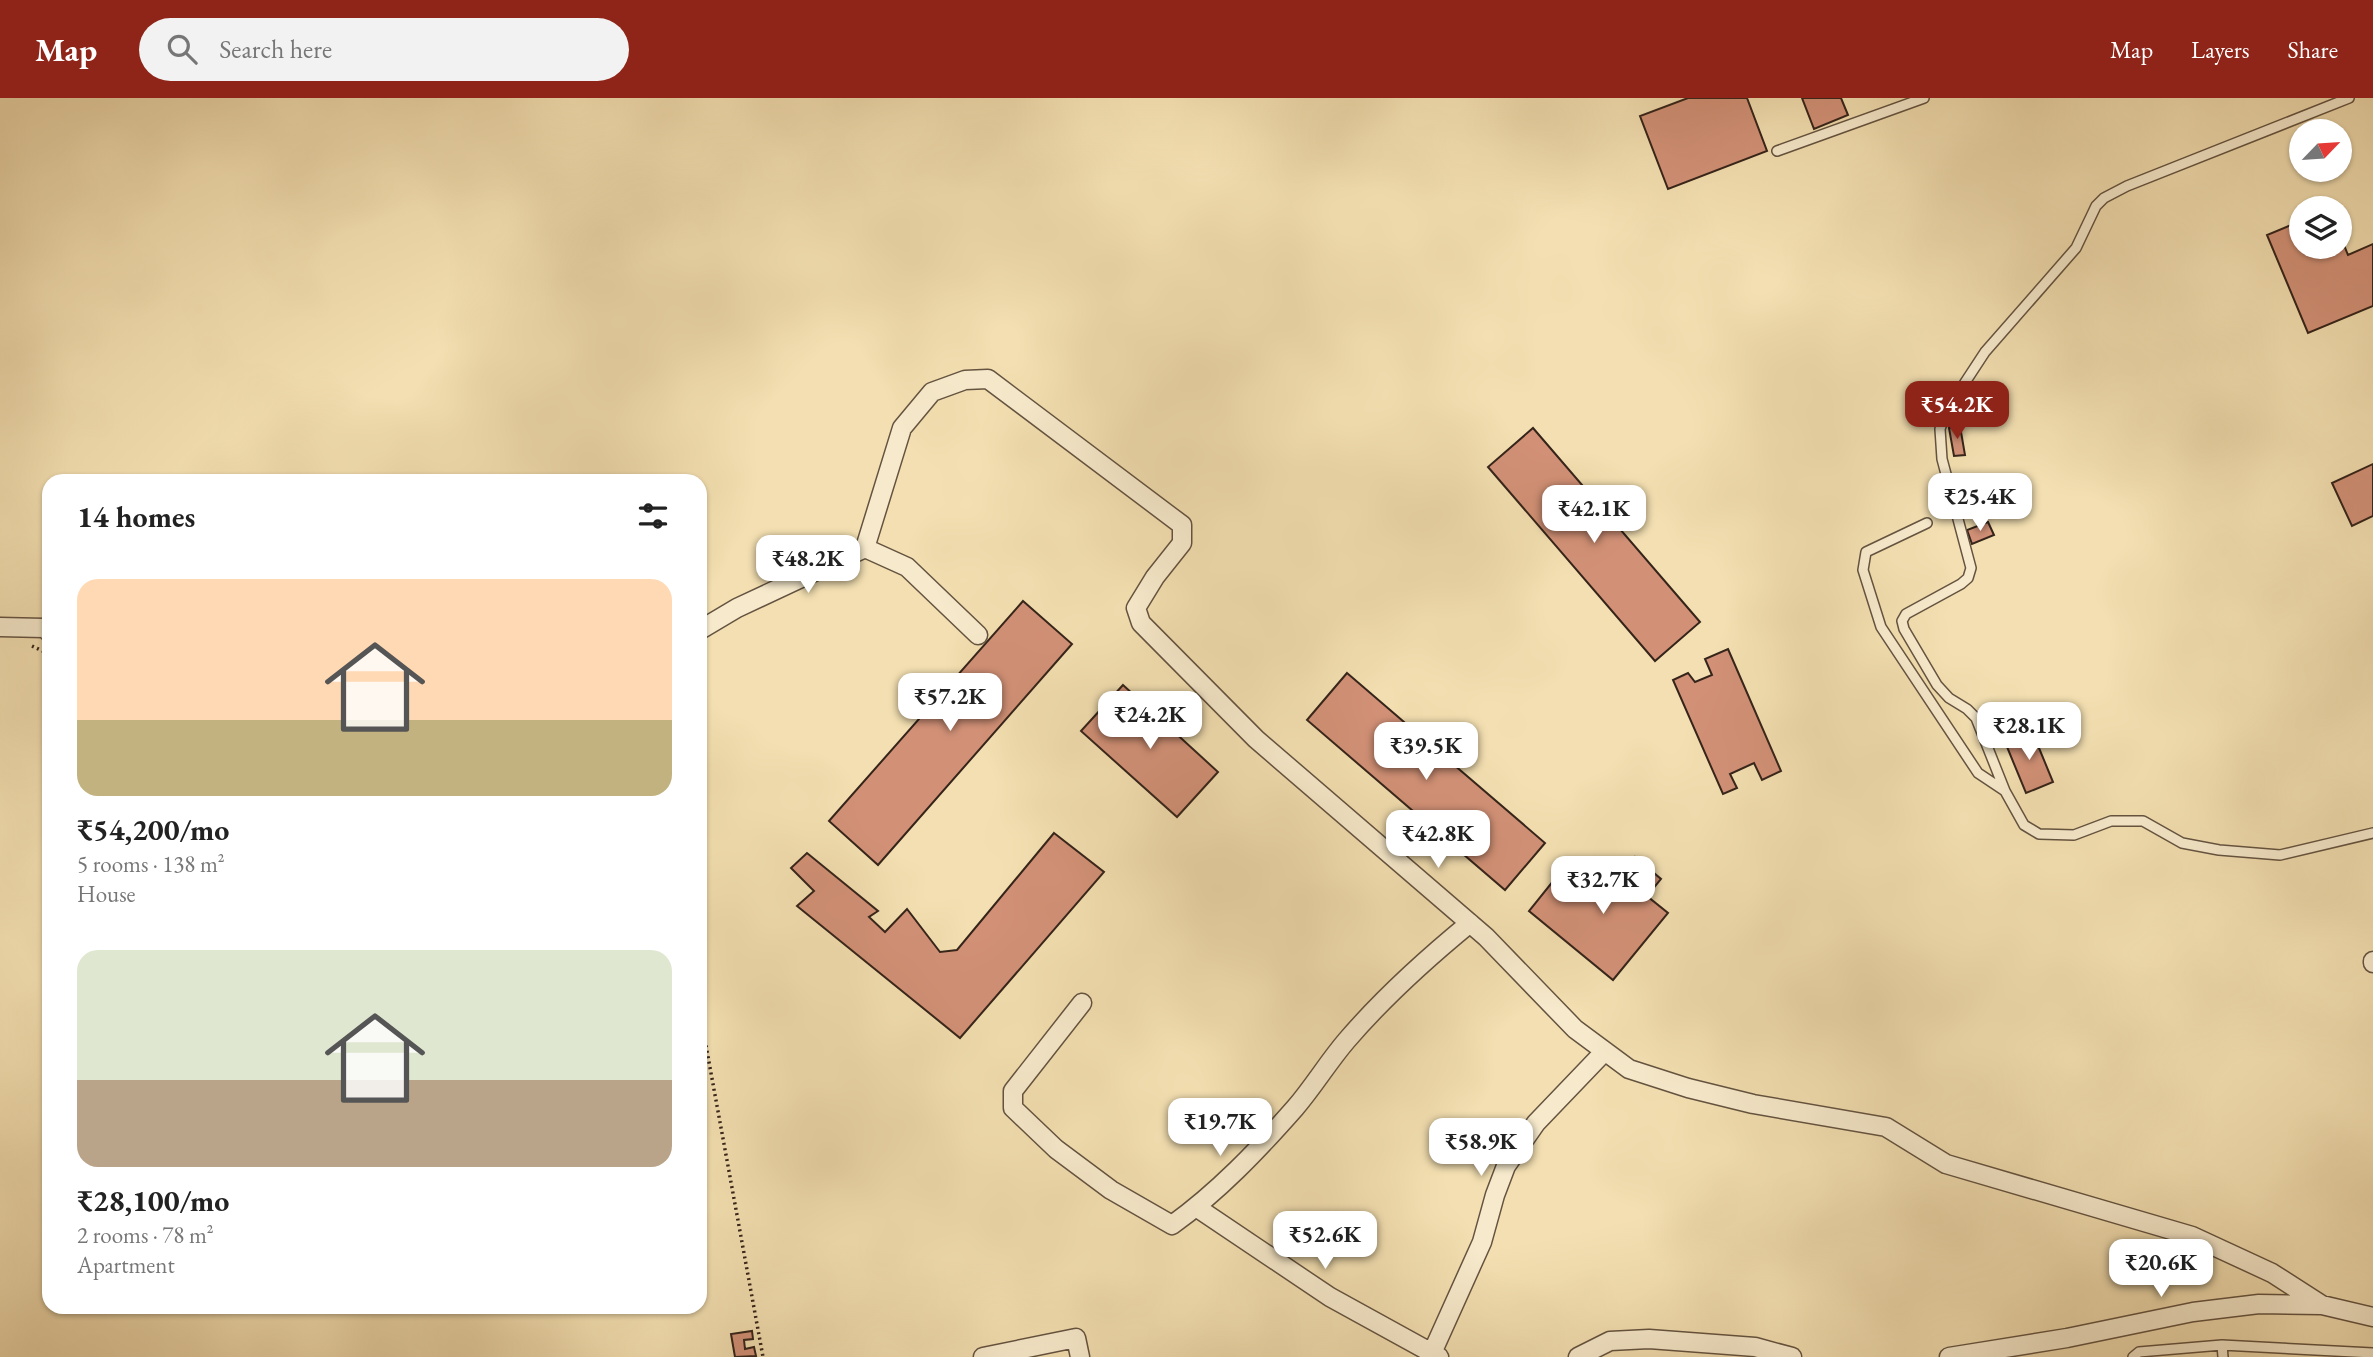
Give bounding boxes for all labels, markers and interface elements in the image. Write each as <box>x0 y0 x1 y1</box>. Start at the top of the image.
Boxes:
search box <box>139 18 629 81</box>
text: Map <box>35 28 97 71</box>
icon: search <box>163 30 201 68</box>
text: Search here <box>219 32 332 66</box>
text: Map <box>2110 34 2153 65</box>
text: Layers <box>2191 34 2250 65</box>
text: Share <box>2288 34 2338 65</box>
north arrow <box>2289 119 2352 182</box>
map controls <box>2289 119 2352 259</box>
button: layers <box>2289 196 2352 259</box>
pin: ₹54.2K <box>1900 382 2014 441</box>
text: ₹54.2K <box>1921 389 1993 419</box>
pin: ₹25.4K <box>1923 474 2037 533</box>
text: ₹25.4K <box>1944 481 2016 511</box>
pin: ₹42.1K <box>1537 486 1651 545</box>
text: ₹42.1K <box>1558 493 1630 523</box>
text: 14 homes <box>77 497 195 536</box>
icon: filters <box>634 497 672 535</box>
pin: ₹48.2K <box>751 536 865 595</box>
text: ₹48.2K <box>772 543 844 573</box>
icon: home <box>312 624 438 750</box>
pin: ₹57.2K <box>893 674 1007 733</box>
text: ₹57.2K <box>914 681 986 711</box>
pin: ₹24.2K <box>1093 692 1207 751</box>
text: ₹24.2K <box>1114 699 1186 729</box>
pin: ₹28.1K <box>1972 702 2086 762</box>
text: ₹28.1K <box>1993 710 2065 740</box>
pin: ₹39.5K <box>1369 722 1483 782</box>
text: ₹39.5K <box>1390 730 1462 760</box>
text: ₹54,200/mo <box>77 810 229 849</box>
pin: ₹42.8K <box>1381 810 1495 870</box>
text: ₹42.8K <box>1402 818 1474 848</box>
text: 5 rooms · 138 m² <box>77 849 225 879</box>
pin: ₹32.7K <box>1546 856 1660 916</box>
text: ₹32.7K <box>1567 864 1639 894</box>
text: House <box>77 879 136 909</box>
icon: home <box>312 995 438 1121</box>
pin: ₹19.7K <box>1163 1098 1277 1158</box>
text: ₹19.7K <box>1184 1106 1256 1136</box>
pin: ₹58.9K <box>1424 1118 1538 1178</box>
text: ₹58.9K <box>1445 1126 1517 1156</box>
text: ₹28,100/mo <box>77 1181 229 1220</box>
pin: ₹52.6K <box>1268 1212 1382 1271</box>
text: ₹52.6K <box>1289 1219 1361 1249</box>
text: 2 rooms · 78 m² <box>77 1220 214 1250</box>
pin: ₹20.6K <box>2104 1240 2218 1299</box>
text: ₹20.6K <box>2125 1247 2197 1277</box>
text: Apartment <box>77 1250 175 1280</box>

